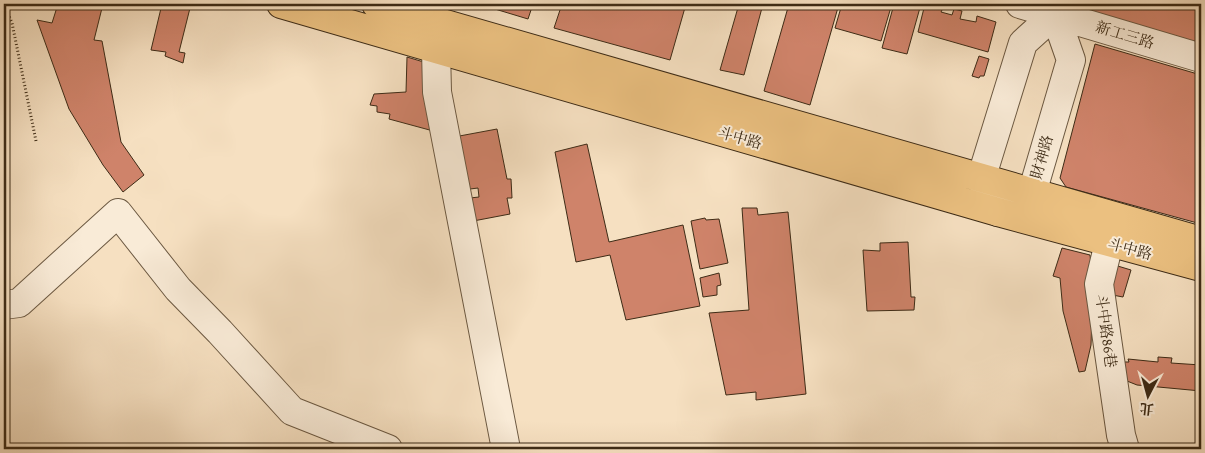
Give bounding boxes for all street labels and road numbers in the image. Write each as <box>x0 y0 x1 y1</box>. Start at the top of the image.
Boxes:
street label: 新工三路 <box>1093 17 1157 53</box>
street label: 斗中路 <box>716 122 764 154</box>
street label: 財神路 <box>1026 133 1058 181</box>
street label: 斗中路 <box>1106 234 1154 264</box>
street label: 斗中路86巷 <box>1091 293 1121 369</box>

